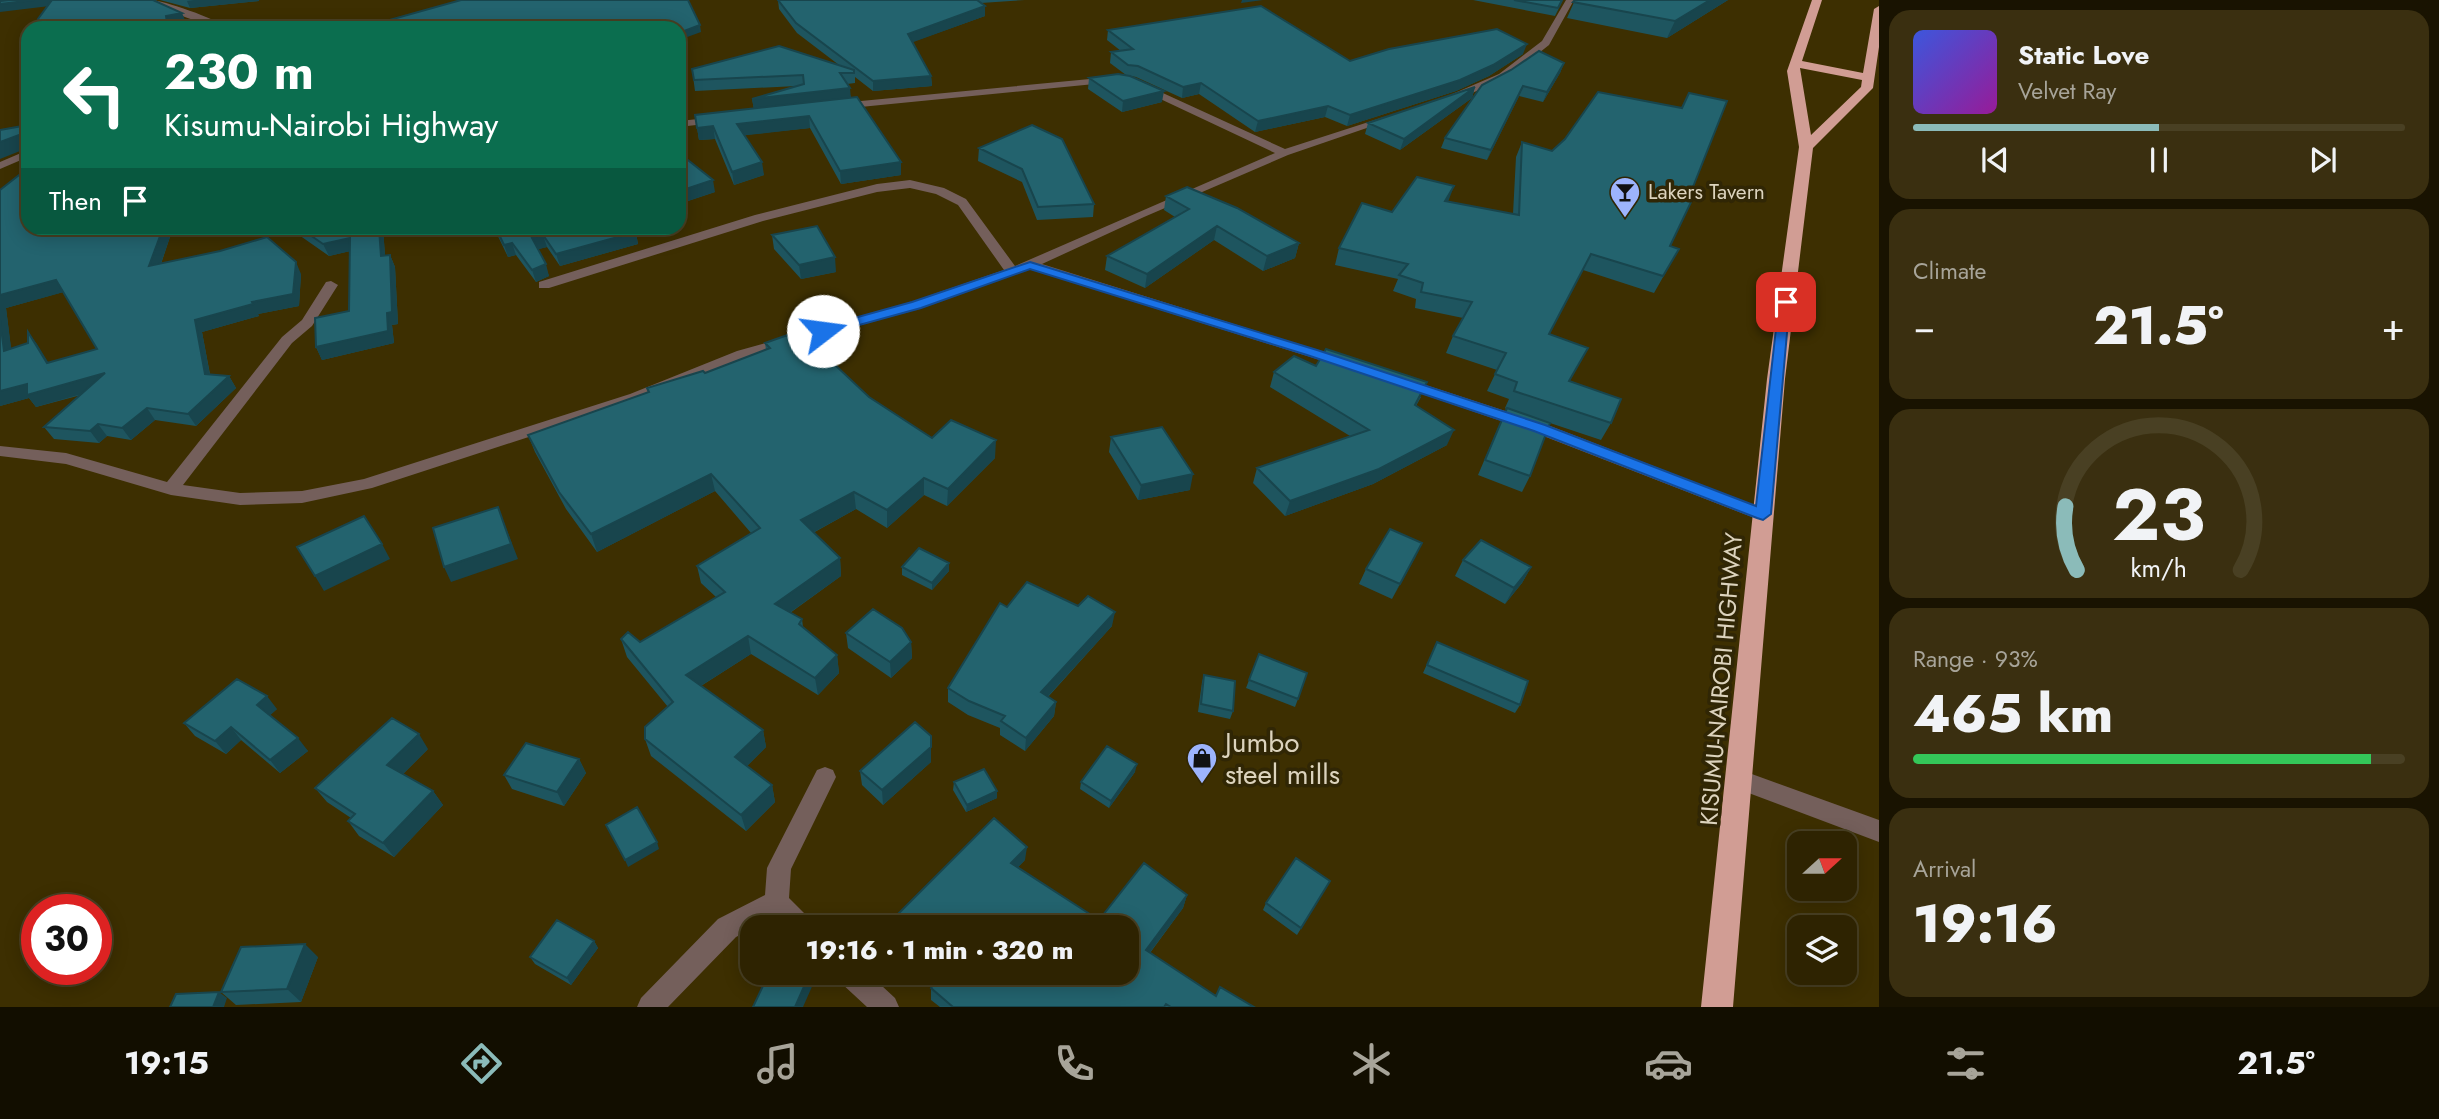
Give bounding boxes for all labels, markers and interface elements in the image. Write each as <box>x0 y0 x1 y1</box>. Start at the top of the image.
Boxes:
text: Static Love <box>2018 36 2150 74</box>
text: 230 m <box>164 37 314 107</box>
icon: left <box>49 49 140 140</box>
text: Velvet Ray <box>2018 74 2116 108</box>
text: Kisumu-Nairobi Highway <box>164 102 498 148</box>
icon: previous <box>1976 141 2014 179</box>
icon: pause <box>2140 141 2178 179</box>
icon: next <box>2304 141 2342 179</box>
bar icon: Lakers Tavern <box>1608 175 1642 219</box>
place label: Lakers Tavern <box>1648 177 1765 207</box>
text: Then <box>49 182 102 220</box>
icon: arrive <box>116 182 154 220</box>
text: Climate <box>1913 254 1986 288</box>
pin <box>1756 272 1816 332</box>
icon: arrive <box>1767 283 1805 321</box>
text: 21.5° <box>2093 288 2224 364</box>
position arrow <box>786 294 860 368</box>
text: − <box>1913 299 1935 354</box>
text: + <box>2382 299 2405 354</box>
text: 23 <box>2113 462 2205 567</box>
street label: KISUMU-NAIROBI HIGHWAY <box>1691 530 1751 827</box>
text: km/h <box>2131 549 2187 585</box>
text: Range · 93% <box>1913 642 2038 676</box>
text: 465 km <box>1913 676 2113 752</box>
place label: Jumbo steel mills <box>1221 722 1340 795</box>
shop icon: Jumbo steel mills <box>1185 741 1219 785</box>
north arrow <box>1787 831 1857 901</box>
map controls <box>1787 831 1857 985</box>
text: Arrival <box>1913 852 1976 886</box>
text: 19:16 <box>1913 886 2057 962</box>
speed limit sign: 30 <box>21 894 112 985</box>
button: layers <box>1787 915 1857 985</box>
text: 19:16 · 1 min · 320 m <box>806 931 1073 969</box>
icon: directions <box>457 1039 506 1088</box>
icon: music <box>753 1039 802 1088</box>
icon: phone <box>1050 1039 1099 1088</box>
icon: climate <box>1347 1039 1396 1088</box>
icon: car <box>1644 1039 1693 1088</box>
icon: filters <box>1941 1039 1990 1088</box>
text: 19:15 <box>124 1040 209 1086</box>
text: 21.5° <box>2237 1040 2315 1086</box>

